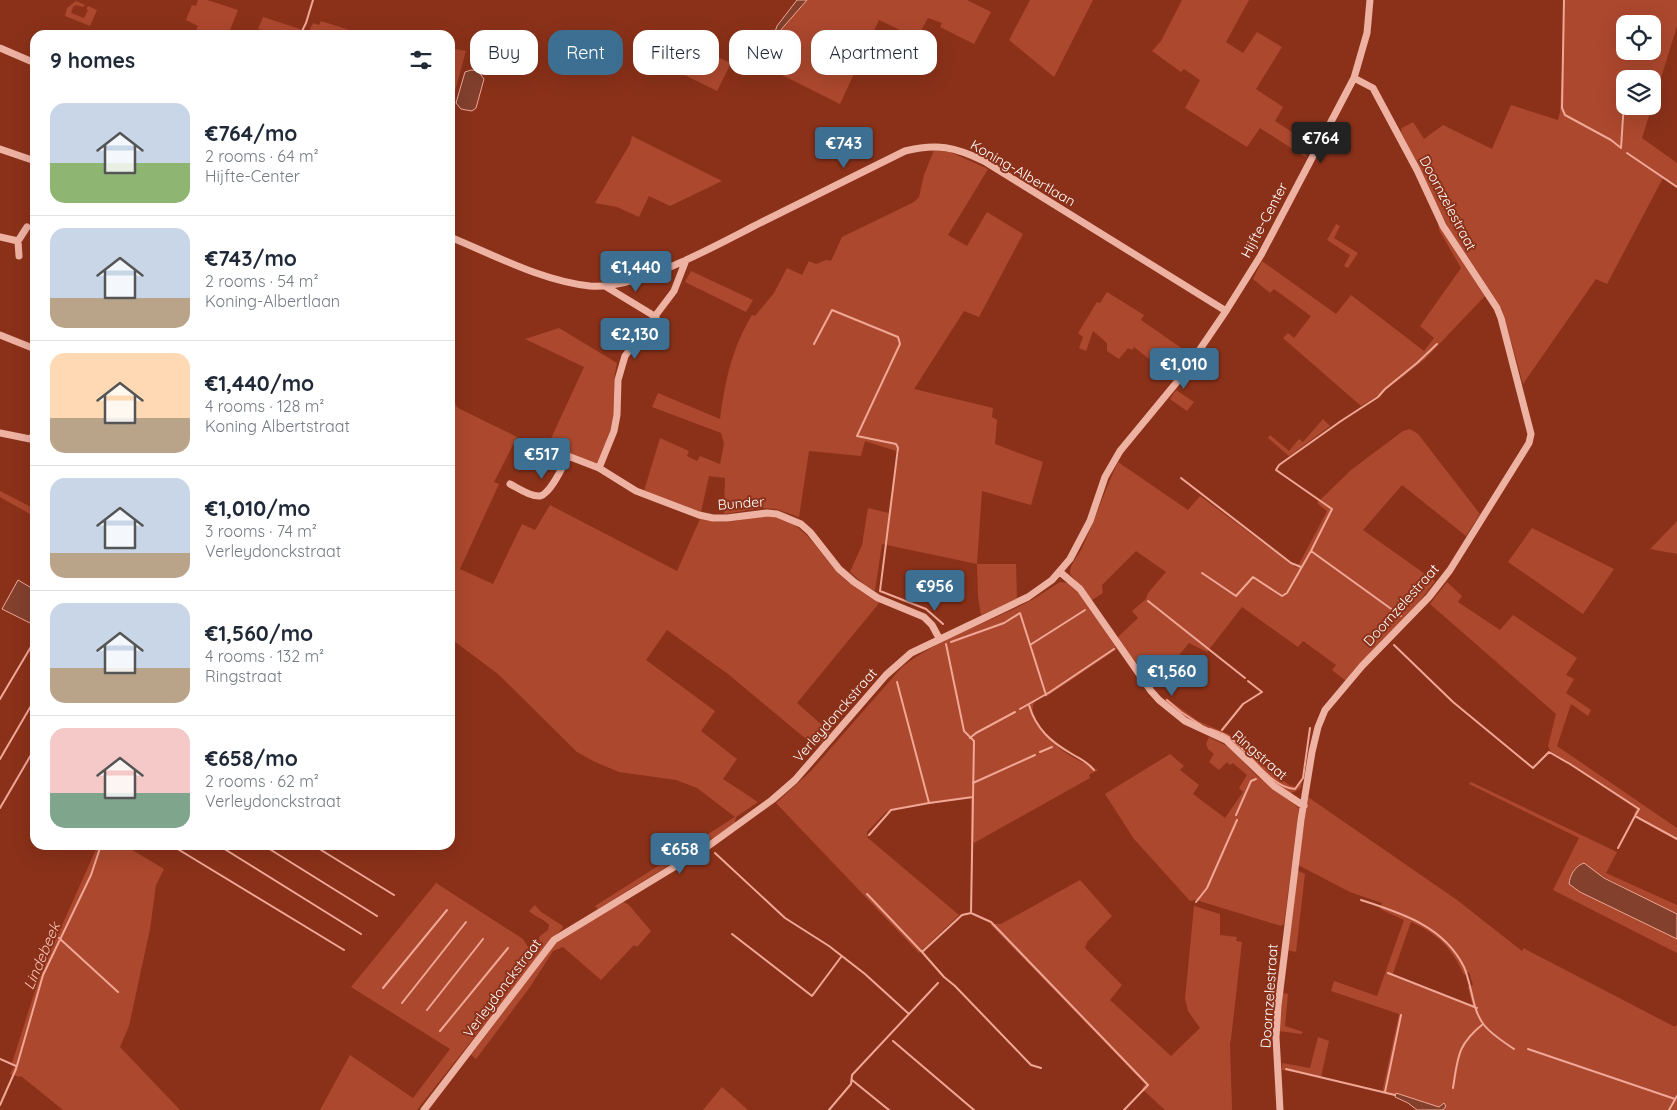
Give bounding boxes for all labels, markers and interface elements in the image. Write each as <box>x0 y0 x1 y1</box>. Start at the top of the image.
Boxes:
map controls <box>1616 15 1661 115</box>
button: locate <box>1616 15 1661 60</box>
chip: Buy <box>470 30 538 75</box>
chip: Rent <box>548 30 623 75</box>
chip: Filters <box>633 30 719 75</box>
chip: New <box>729 30 801 75</box>
chip: Apartment <box>811 30 937 75</box>
icon: filters <box>407 46 435 74</box>
text: 9 homes <box>50 47 135 73</box>
button: layers <box>1616 70 1661 115</box>
text: €764/mo <box>205 120 297 146</box>
pin: €764 <box>1291 121 1351 164</box>
icon: home <box>90 123 150 183</box>
pin: €743 <box>814 126 874 169</box>
text: €764 <box>1303 128 1339 148</box>
text: €743 <box>826 133 862 153</box>
street label: Koning-Albertlaan <box>967 136 1079 210</box>
text: 2 rooms · 64 m² <box>205 146 319 166</box>
street label: Doornzelestraat <box>1416 153 1481 254</box>
text: Hijfte-Center <box>205 166 300 186</box>
street label: Hijfte-Center <box>1237 179 1292 261</box>
text: €743/mo <box>205 245 297 271</box>
icon: home <box>90 248 150 308</box>
pin: €1,440 <box>595 250 677 293</box>
text: €1,440 <box>611 257 661 277</box>
text: 2 rooms · 54 m² <box>205 271 319 291</box>
text: Koning-Albertlaan <box>205 291 340 311</box>
pin: €2,130 <box>594 318 676 360</box>
text: €2,130 <box>611 324 659 344</box>
pin: €1,010 <box>1143 348 1225 390</box>
text: €1,010 <box>1161 354 1207 374</box>
text: €1,440/mo <box>205 370 314 396</box>
icon: home <box>90 373 150 433</box>
text: 4 rooms · 128 m² <box>205 396 324 416</box>
text: Koning Albertstraat <box>205 416 350 436</box>
pin: €517 <box>512 438 572 480</box>
text: €517 <box>525 444 559 464</box>
street label: Bunder <box>717 492 766 514</box>
text: €1,010/mo <box>205 495 310 521</box>
icon: home <box>90 498 150 558</box>
text: 3 rooms · 74 m² <box>205 521 317 541</box>
text: Verleydonckstraat <box>205 541 341 561</box>
street label: Doornzelestraat <box>1359 560 1443 650</box>
pin: €956 <box>905 570 965 612</box>
text: €956 <box>916 576 954 596</box>
text: €1,560/mo <box>205 620 313 646</box>
icon: home <box>90 623 150 683</box>
text: 4 rooms · 132 m² <box>205 646 324 666</box>
pin: €1,560 <box>1131 654 1213 697</box>
text: €1,560 <box>1148 661 1196 681</box>
street label: Verleydonckstraat <box>789 664 881 766</box>
text: Ringstraat <box>205 666 282 686</box>
street label: Ringstraat <box>1229 726 1292 784</box>
text: €658/mo <box>205 745 298 771</box>
icon: home <box>90 748 150 808</box>
text: 2 rooms · 62 m² <box>205 771 319 791</box>
text: Verleydonckstraat <box>205 791 341 811</box>
pin: €658 <box>650 832 710 875</box>
text: €658 <box>662 839 698 859</box>
water label: Lindebeek <box>19 917 65 992</box>
street label: Verleydonckstraat <box>459 935 545 1041</box>
street label: Doornzelestraat <box>1256 943 1282 1049</box>

